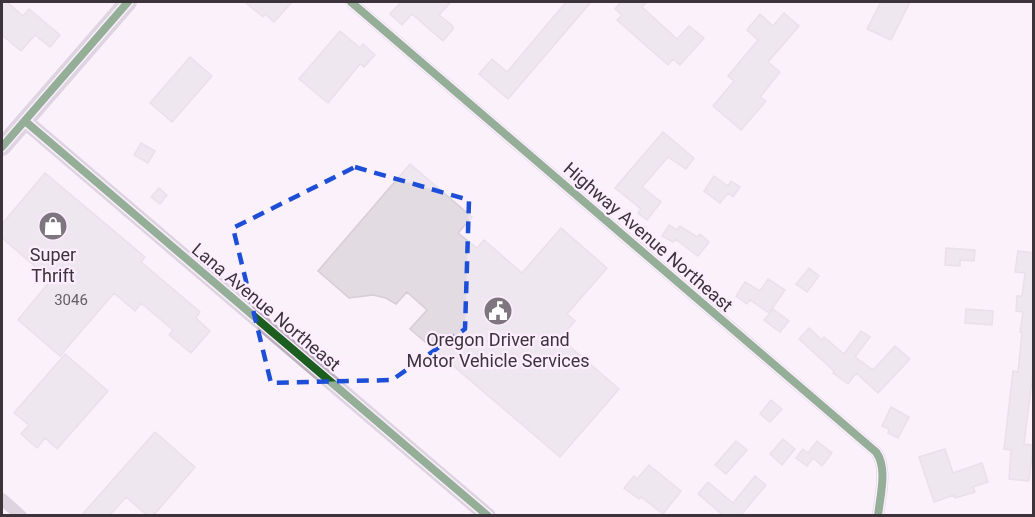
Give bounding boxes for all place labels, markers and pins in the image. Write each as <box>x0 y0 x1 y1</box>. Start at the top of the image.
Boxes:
shop icon: Super Thrift <box>37 210 69 242</box>
place label: Super Thrift <box>30 244 76 286</box>
public building icon: Oregon Driver and Motor Vehicle Services <box>482 295 514 327</box>
place label: Oregon Driver and Motor Vehicle Services <box>406 329 590 371</box>

